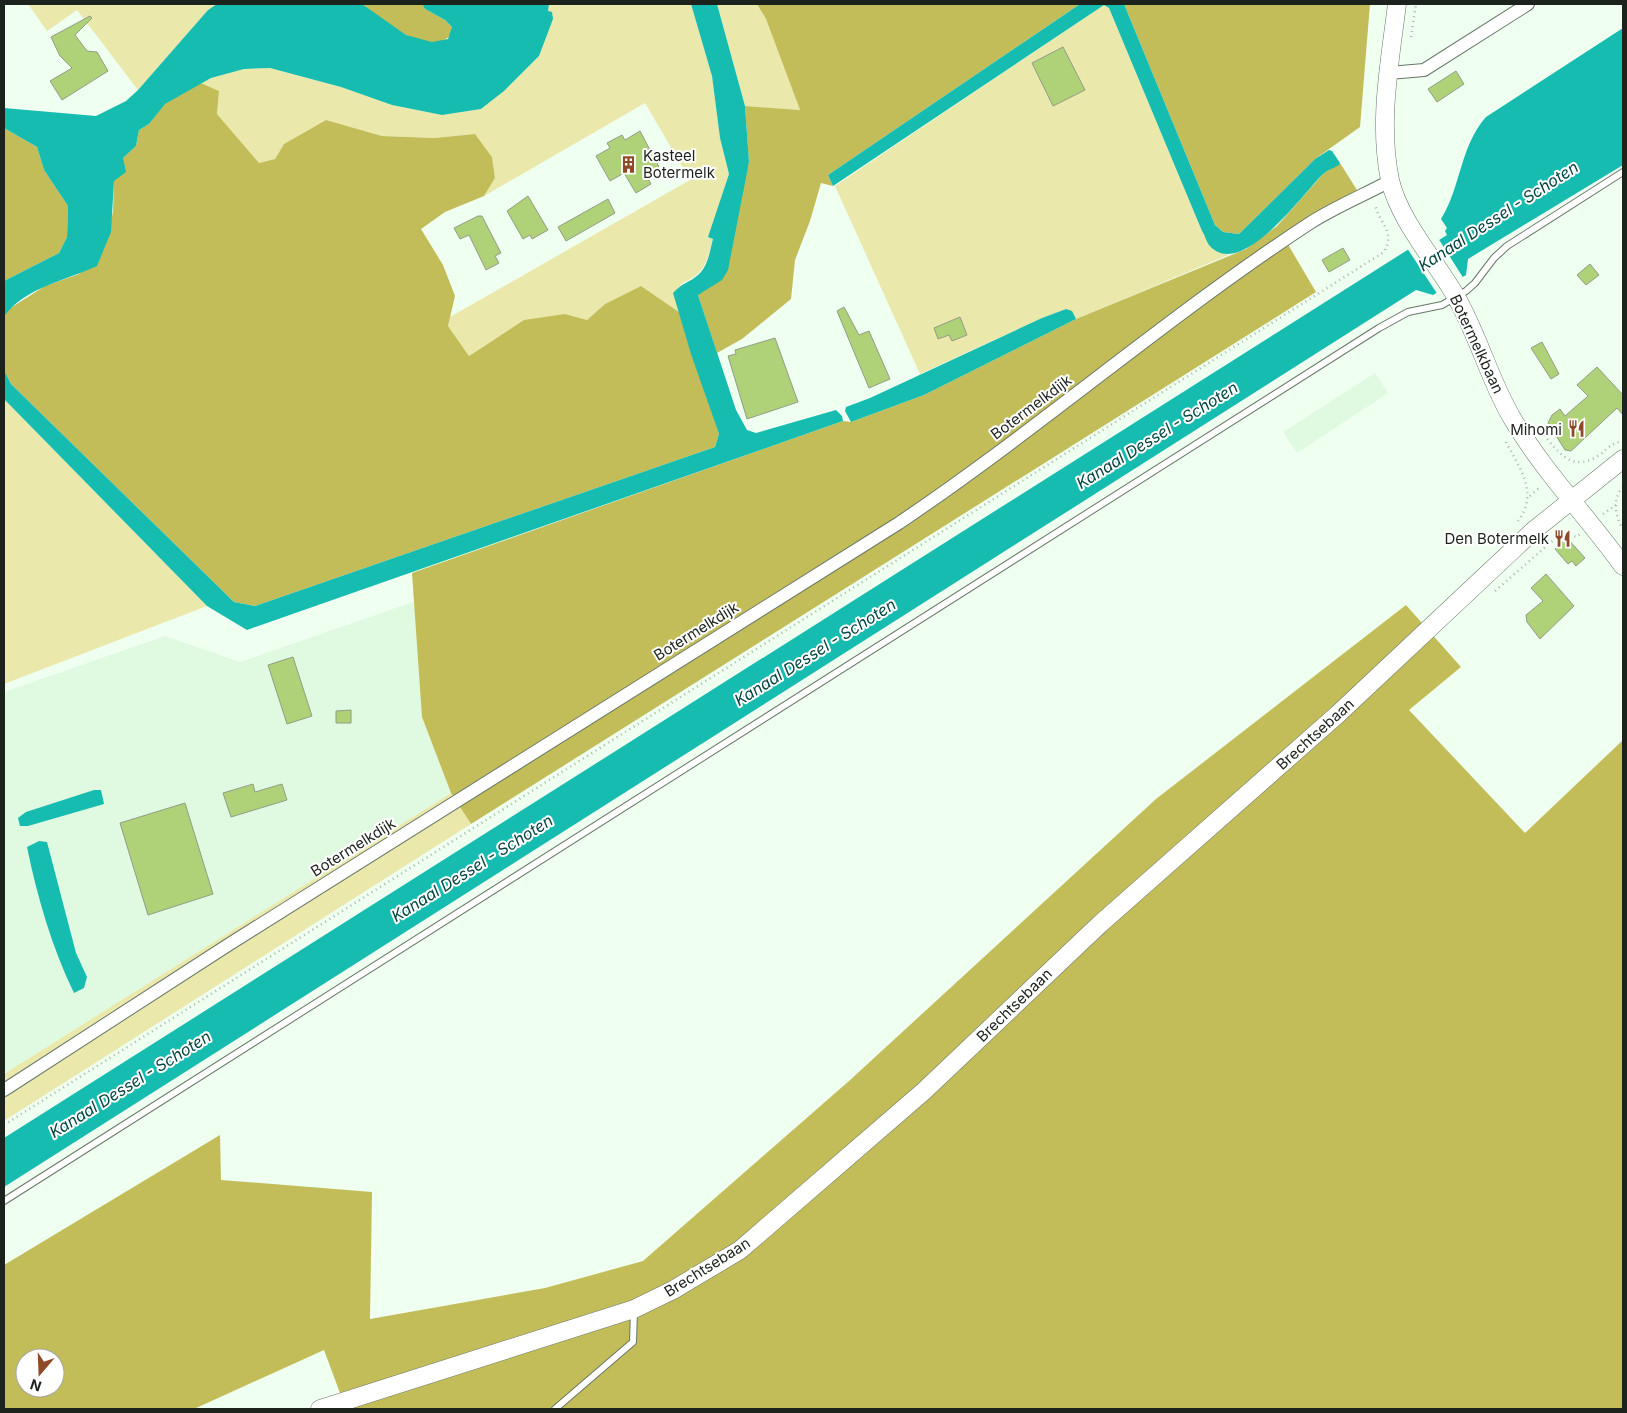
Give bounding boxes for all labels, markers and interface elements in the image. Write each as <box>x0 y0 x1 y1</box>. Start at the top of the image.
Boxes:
place label: Kasteel Botermelk <box>643 146 716 182</box>
building icon: Kasteel Botermelk <box>619 154 639 174</box>
water label: Kanaal Dessel - Schoten <box>1414 157 1582 275</box>
street label: Botermelkbaan <box>1446 291 1508 397</box>
street label: Botermelkdijk <box>987 370 1076 444</box>
water label: Kanaal Dessel - Schoten <box>1073 377 1241 493</box>
restaurant icon: Mihomi <box>1566 419 1586 439</box>
place label: Mihomi <box>1510 420 1562 439</box>
restaurant icon: Den Botermelk <box>1553 528 1573 548</box>
place label: Den Botermelk <box>1444 529 1550 548</box>
water label: Kanaal Dessel - Schoten <box>731 594 899 710</box>
street label: Botermelkdijk <box>650 597 743 665</box>
street label: Brechtsebaan <box>1272 694 1358 774</box>
water label: Kanaal Dessel - Schoten <box>388 810 556 926</box>
street label: Botermelkdijk <box>307 813 400 881</box>
street label: Brechtsebaan <box>972 964 1056 1046</box>
water label: Kanaal Dessel - Schoten <box>46 1026 214 1142</box>
street label: Brechtsebaan <box>660 1233 754 1301</box>
north arrow <box>15 1348 65 1398</box>
text: N <box>28 1376 43 1396</box>

